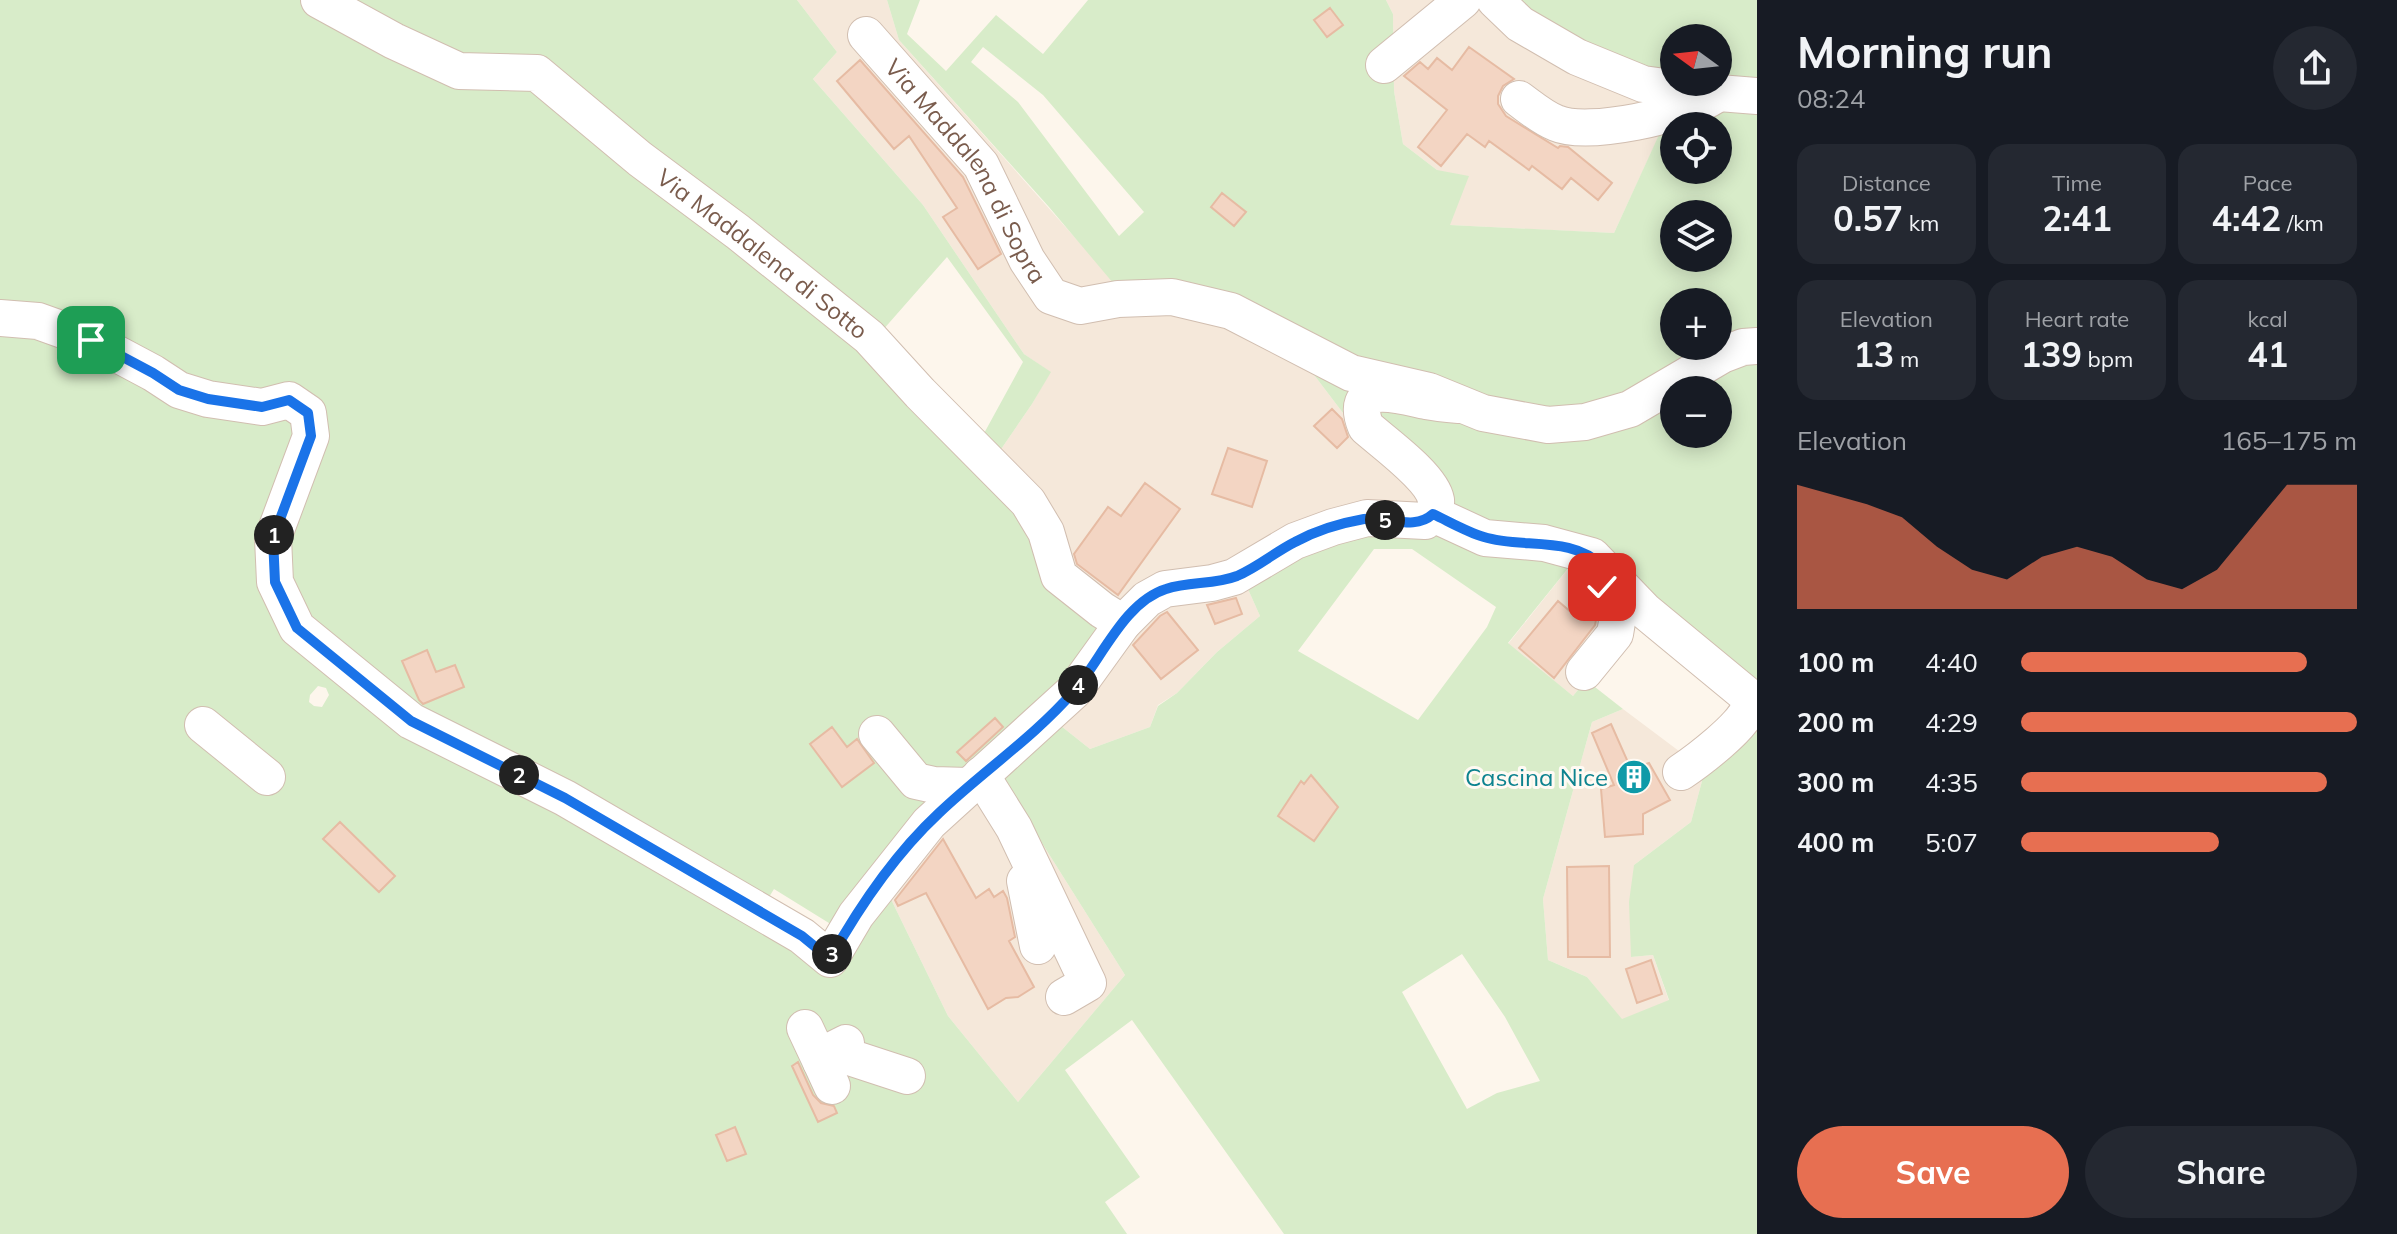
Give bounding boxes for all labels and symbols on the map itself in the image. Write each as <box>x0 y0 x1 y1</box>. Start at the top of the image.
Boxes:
north arrow <box>1660 24 1732 96</box>
street label: Via Maddalena di Sopra <box>879 52 1053 289</box>
street label: Via Maddalena di Sotto <box>651 162 874 345</box>
pin <box>57 306 125 374</box>
pin: 5 <box>1365 500 1405 540</box>
pin: 1 <box>254 515 294 555</box>
pin <box>1568 553 1636 621</box>
pin: 4 <box>1058 665 1098 705</box>
pin: 2 <box>499 755 539 795</box>
building icon: Cascina Nice <box>1615 758 1653 796</box>
place label: Cascina Nice <box>1465 762 1608 792</box>
pin: 3 <box>812 934 852 974</box>

